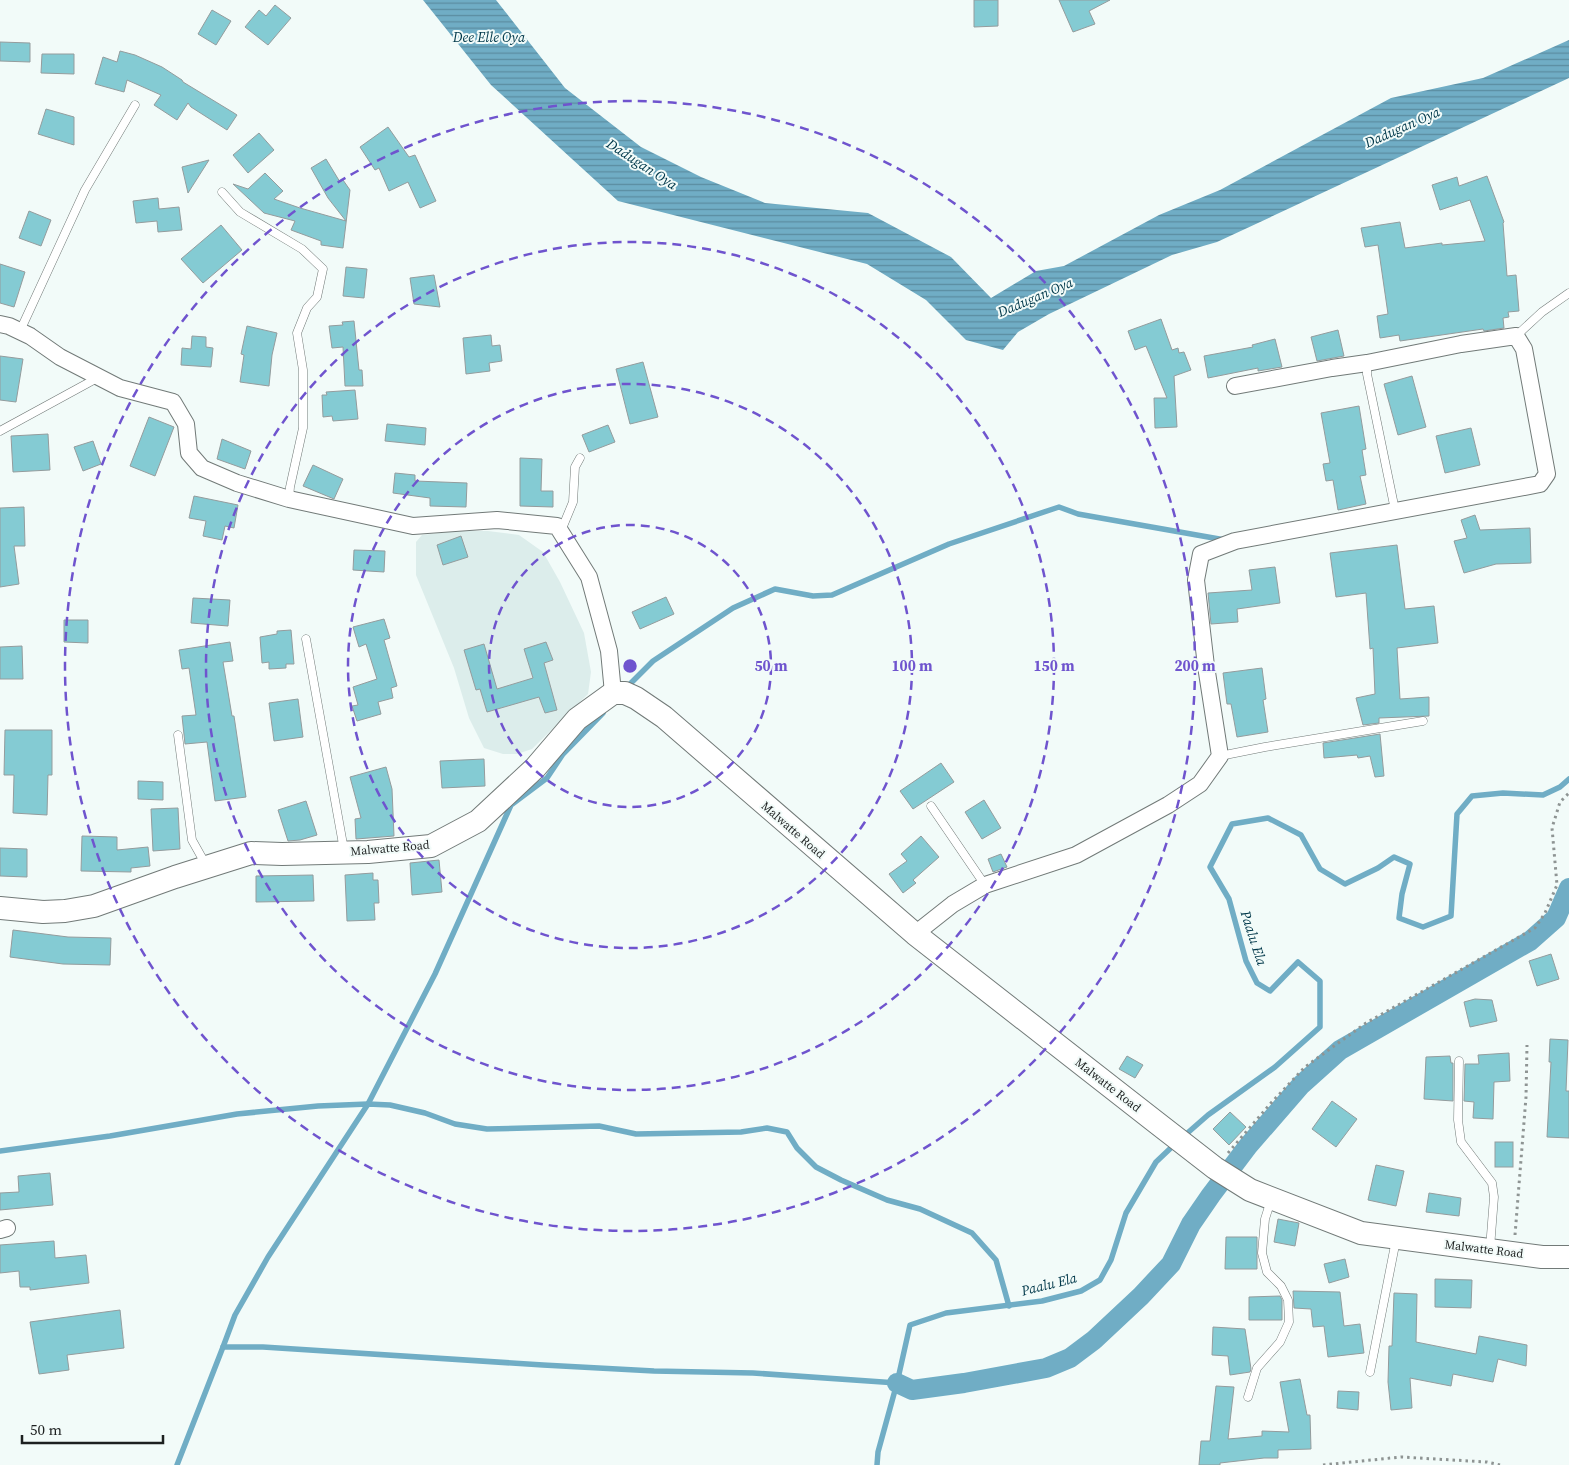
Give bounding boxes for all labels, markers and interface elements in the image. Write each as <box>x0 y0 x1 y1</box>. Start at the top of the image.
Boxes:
water label: Dee Elle Oya <box>452 27 526 47</box>
water label: Dadugan Oya <box>1360 101 1443 153</box>
water label: Dadugan Oya <box>602 133 682 195</box>
water label: Dadugan Oya <box>993 272 1077 322</box>
text: 50 m <box>754 655 788 676</box>
text: 100 m <box>891 655 933 676</box>
text: 150 m <box>1033 655 1075 676</box>
text: 200 m <box>1174 655 1216 676</box>
centre of rings <box>621 657 639 675</box>
street label: Malwatte Road <box>758 798 828 862</box>
street label: Malwatte Road <box>350 837 430 859</box>
water label: Paalu Ela <box>1235 907 1272 969</box>
street label: Malwatte Road <box>1072 1054 1144 1116</box>
street label: Malwatte Road <box>1444 1236 1524 1262</box>
water label: Paalu Ela <box>1018 1267 1080 1301</box>
scale bar <box>22 1412 164 1444</box>
text: 50 m <box>30 1419 62 1440</box>

